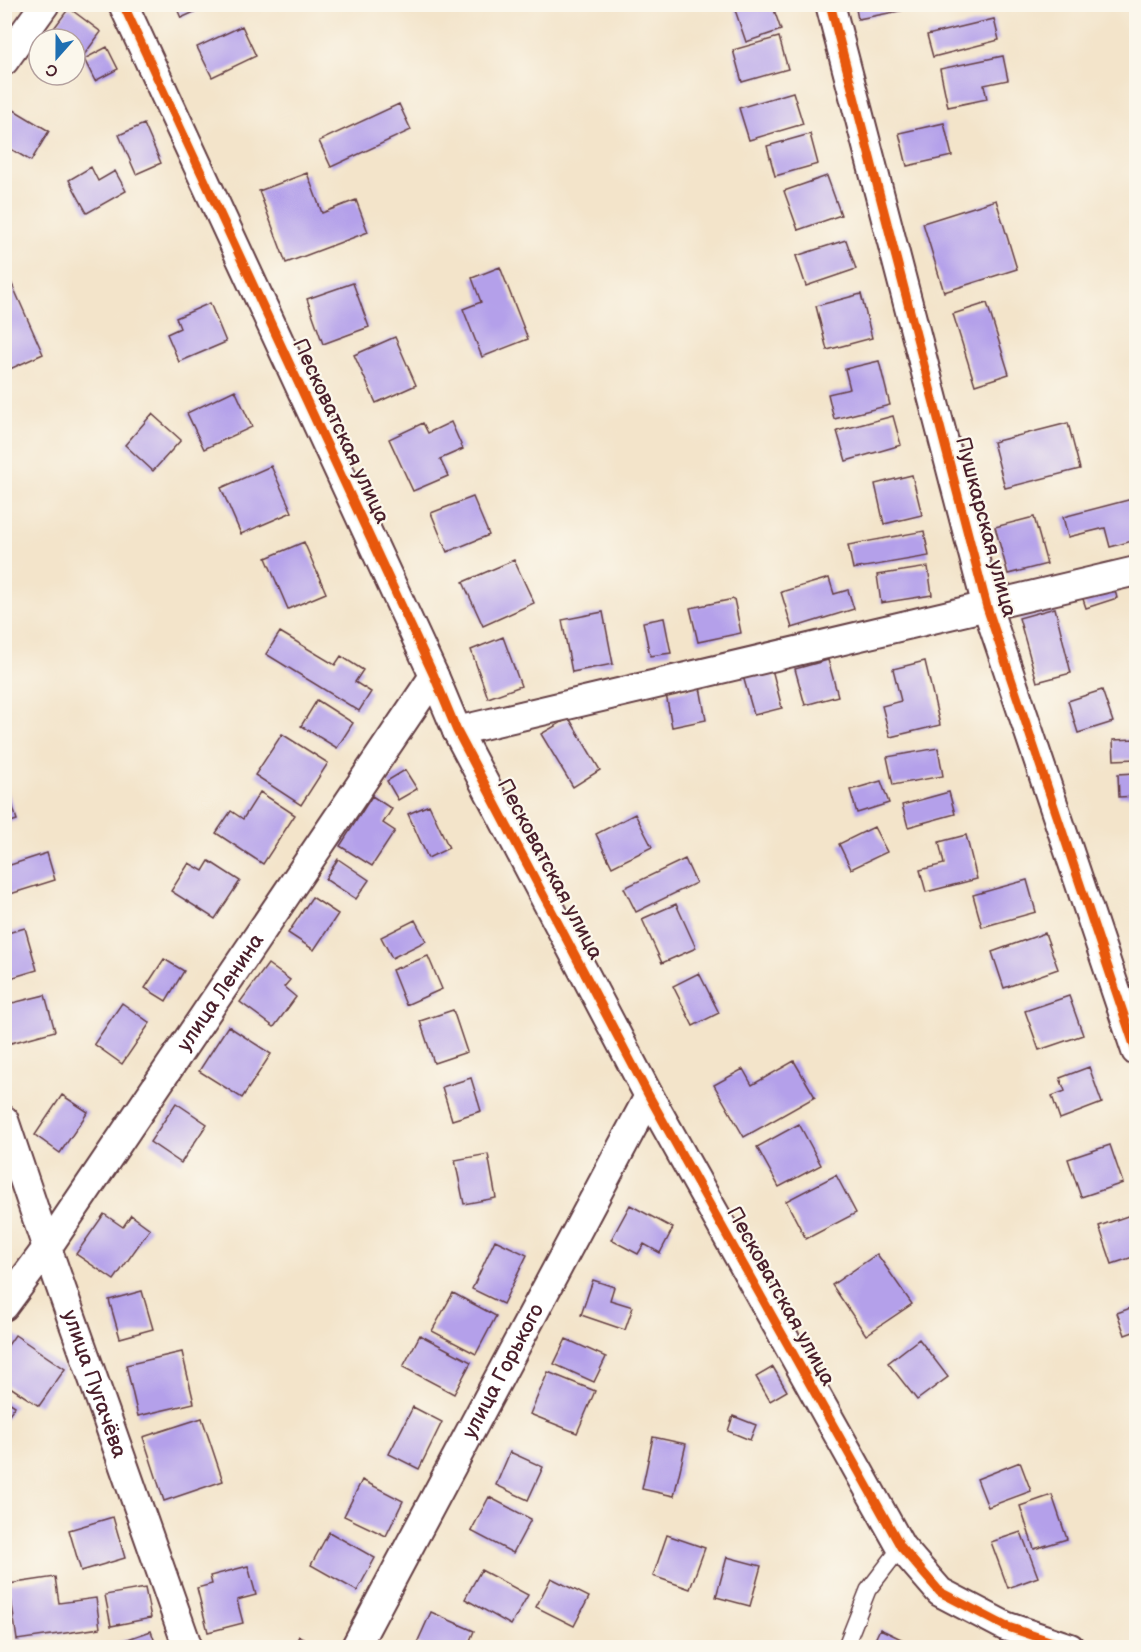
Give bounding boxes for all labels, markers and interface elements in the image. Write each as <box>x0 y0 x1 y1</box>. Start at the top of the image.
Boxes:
north arrow <box>27 27 87 87</box>
text: С <box>44 59 61 80</box>
street label: Песковатская улица <box>287 335 395 528</box>
street label: Пушкарская улица <box>950 434 1022 620</box>
street label: Песковатская улица <box>492 774 609 964</box>
street label: улица Ленина <box>171 928 269 1056</box>
street label: Песковатская улица <box>721 1202 841 1391</box>
street label: улица Горького <box>457 1299 549 1443</box>
street label: улица Пугачёва <box>57 1306 133 1462</box>

